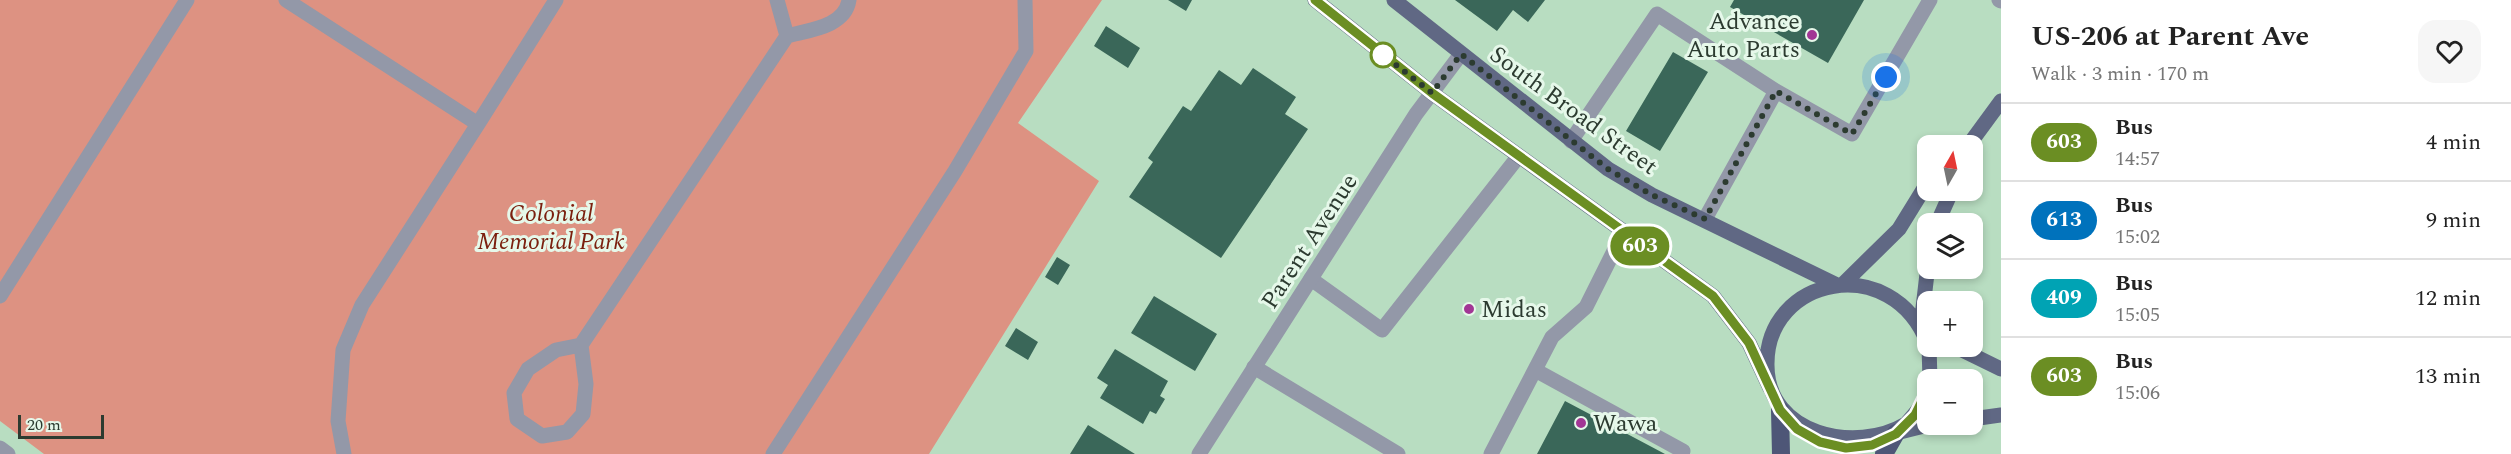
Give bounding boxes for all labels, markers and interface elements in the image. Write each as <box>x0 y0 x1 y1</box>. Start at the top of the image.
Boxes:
place label: Advance Auto Parts <box>1687 4 1800 68</box>
text: US-206 at Parent Ave <box>2031 15 2309 58</box>
button: heart <box>2418 20 2481 83</box>
marker: Advance Auto Parts <box>1805 28 1819 42</box>
street label: South Broad Street <box>1482 37 1665 184</box>
unlabelled marker <box>1370 42 1396 68</box>
text: Walk · 3 min · 170 m <box>2031 59 2209 89</box>
your location <box>1871 62 1901 92</box>
text: Bus <box>2115 111 2153 144</box>
text: 603 <box>2046 126 2082 158</box>
text: 4 min <box>2426 126 2481 159</box>
north arrow <box>1917 135 1983 201</box>
map controls <box>1917 135 1983 435</box>
text: 14:57 <box>2115 144 2160 174</box>
street label: Parent Avenue <box>1252 167 1367 317</box>
text: Bus <box>2115 189 2153 222</box>
park label: Colonial Memorial Park <box>477 196 625 260</box>
text: 613 <box>2046 204 2082 236</box>
text: 9 min <box>2426 204 2481 237</box>
button: layers <box>1917 213 1983 279</box>
text: 15:02 <box>2115 222 2160 252</box>
line badge: 603 <box>1606 226 1674 266</box>
text: 603 <box>1622 230 1658 262</box>
text: Bus <box>2115 267 2153 300</box>
text: 409 <box>2046 282 2082 314</box>
text: 12 min <box>2415 282 2481 315</box>
button: + <box>1917 291 1983 357</box>
place label: Midas <box>1481 292 1547 328</box>
text: 15:05 <box>2115 300 2160 330</box>
marker: Midas <box>1462 302 1476 316</box>
text: Bus <box>2115 345 2153 378</box>
text: 603 <box>2046 360 2082 392</box>
text: 13 min <box>2415 360 2481 393</box>
button: − <box>1917 369 1983 435</box>
text: 15:06 <box>2115 378 2160 408</box>
place label: Wawa <box>1593 406 1658 442</box>
scale bar <box>18 412 104 440</box>
text: 20 m <box>27 413 61 437</box>
marker: Wawa <box>1574 416 1588 430</box>

